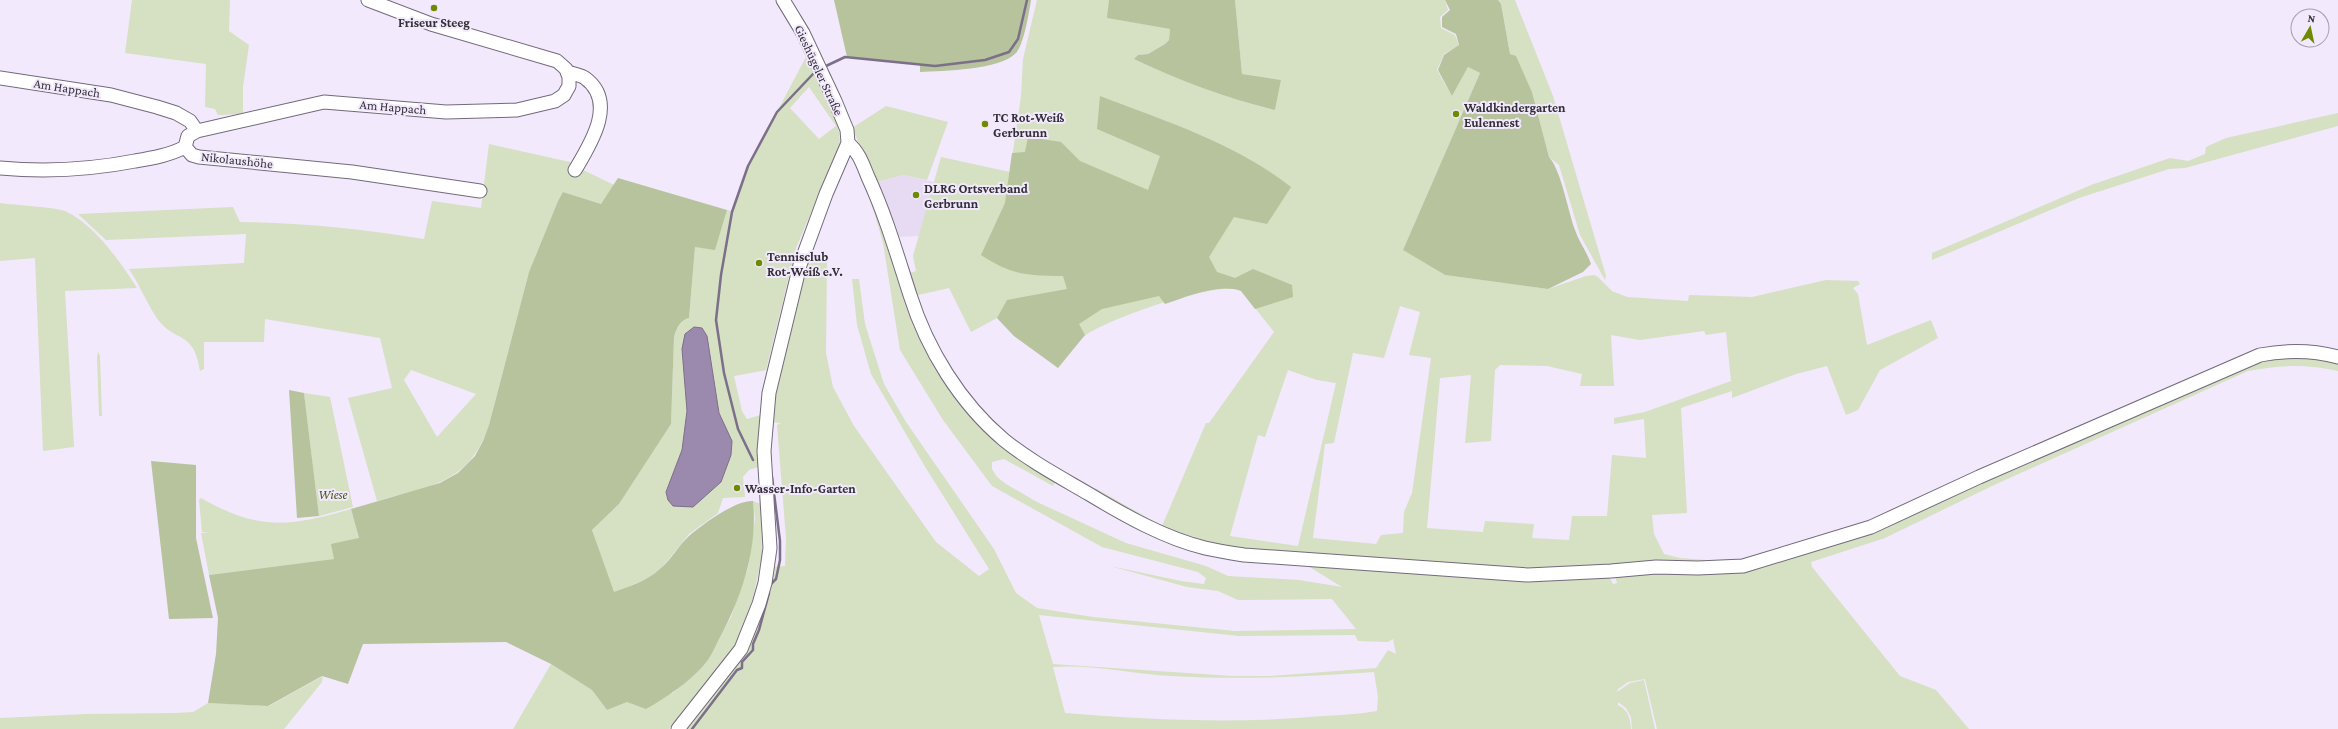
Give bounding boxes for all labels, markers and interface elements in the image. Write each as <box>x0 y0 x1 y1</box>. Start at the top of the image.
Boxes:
marker: Friseur Steeg <box>429 3 439 13</box>
north arrow <box>2290 8 2330 48</box>
text: N <box>2307 12 2317 25</box>
place label: Friseur Steeg <box>398 15 470 30</box>
street label: Gieshügeler Straße <box>791 22 847 118</box>
street label: Am Happach <box>33 75 101 101</box>
street label: Am Happach <box>359 97 427 117</box>
place label: Waldkindergarten Eulennest <box>1463 100 1566 130</box>
marker: Waldkindergarten Eulennest <box>1451 109 1461 119</box>
place label: TC Rot-Weiß Gerbrunn <box>993 110 1064 140</box>
marker: TC Rot-Weiß Gerbrunn <box>980 119 990 129</box>
street label: Nikolaushöhe <box>200 149 274 171</box>
place label: DLRG Ortsverband Gerbrunn <box>924 181 1028 211</box>
marker: DLRG Ortsverband Gerbrunn <box>911 190 921 200</box>
place label: Tennisclub Rot-Weiß e.V. <box>767 249 843 279</box>
marker: Tennisclub Rot-Weiß e.V. <box>754 258 764 268</box>
place label: Wasser-Info-Garten <box>744 481 856 496</box>
marker: Wasser-Info-Garten <box>732 483 742 493</box>
park label: Wiese <box>318 487 348 502</box>

